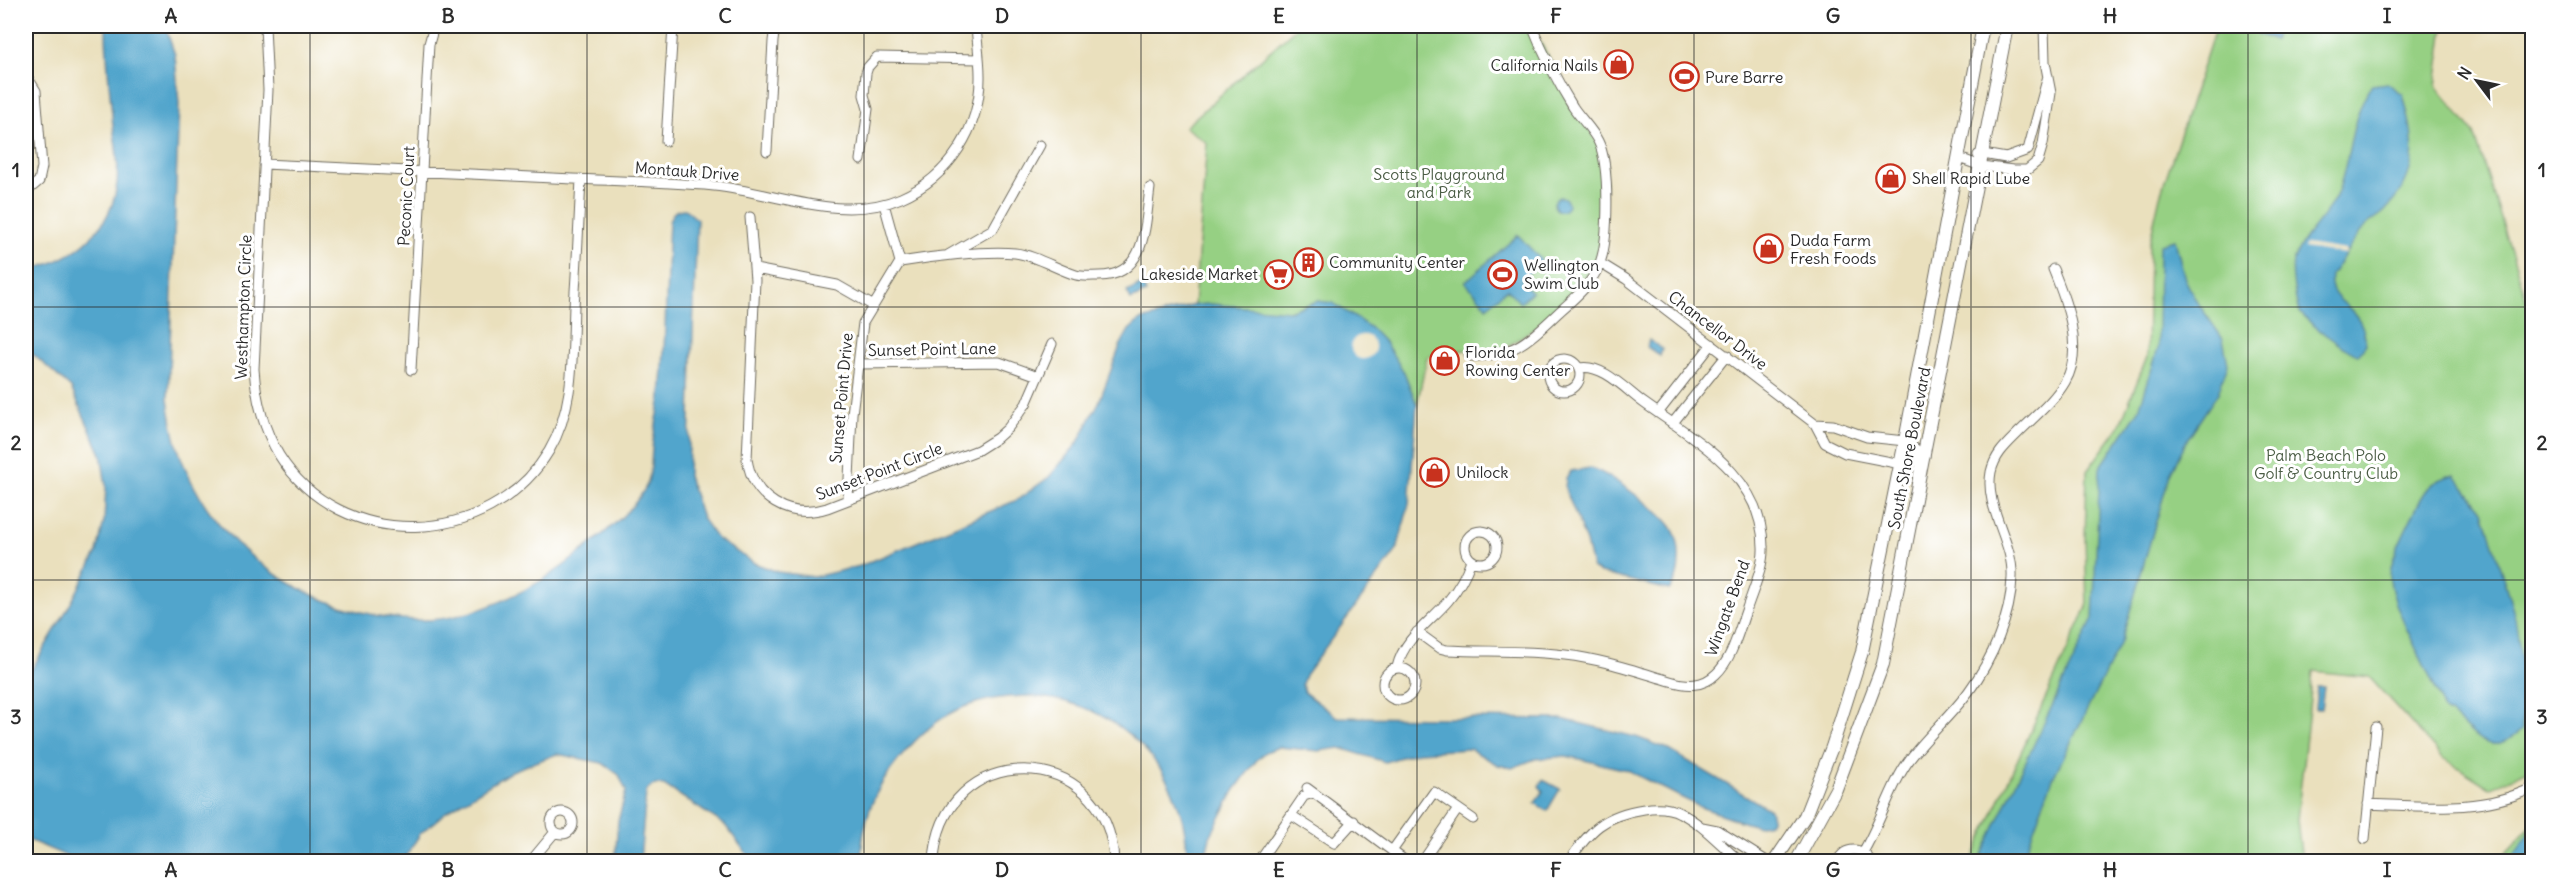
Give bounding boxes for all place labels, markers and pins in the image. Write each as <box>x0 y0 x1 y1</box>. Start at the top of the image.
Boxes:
shop icon: California Nails <box>1603 49 1635 81</box>
place label: California Nails <box>1490 55 1598 75</box>
sports icon: Pure Barre <box>1668 61 1700 93</box>
place label: Pure Barre <box>1705 67 1783 87</box>
shop icon: Shell Rapid Lube <box>1875 162 1907 194</box>
place label: Shell Rapid Lube <box>1912 168 2030 188</box>
place label: Duda Farm Fresh Foods <box>1790 230 1876 268</box>
shop icon: Duda Farm Fresh Foods <box>1753 233 1785 265</box>
building icon: Community Center <box>1292 246 1324 278</box>
place label: Community Center <box>1329 252 1466 272</box>
place label: Wellington Swim Club <box>1524 255 1599 293</box>
supermarket icon: Lakeside Market <box>1263 258 1295 290</box>
sports icon: Wellington Swim Club <box>1487 258 1519 290</box>
place label: Lakeside Market <box>1140 264 1259 284</box>
place label: Florida Rowing Center <box>1465 342 1571 380</box>
shop icon: Florida Rowing Center <box>1428 345 1460 377</box>
shop icon: Unilock <box>1419 456 1451 488</box>
place label: Unilock <box>1456 462 1509 482</box>

